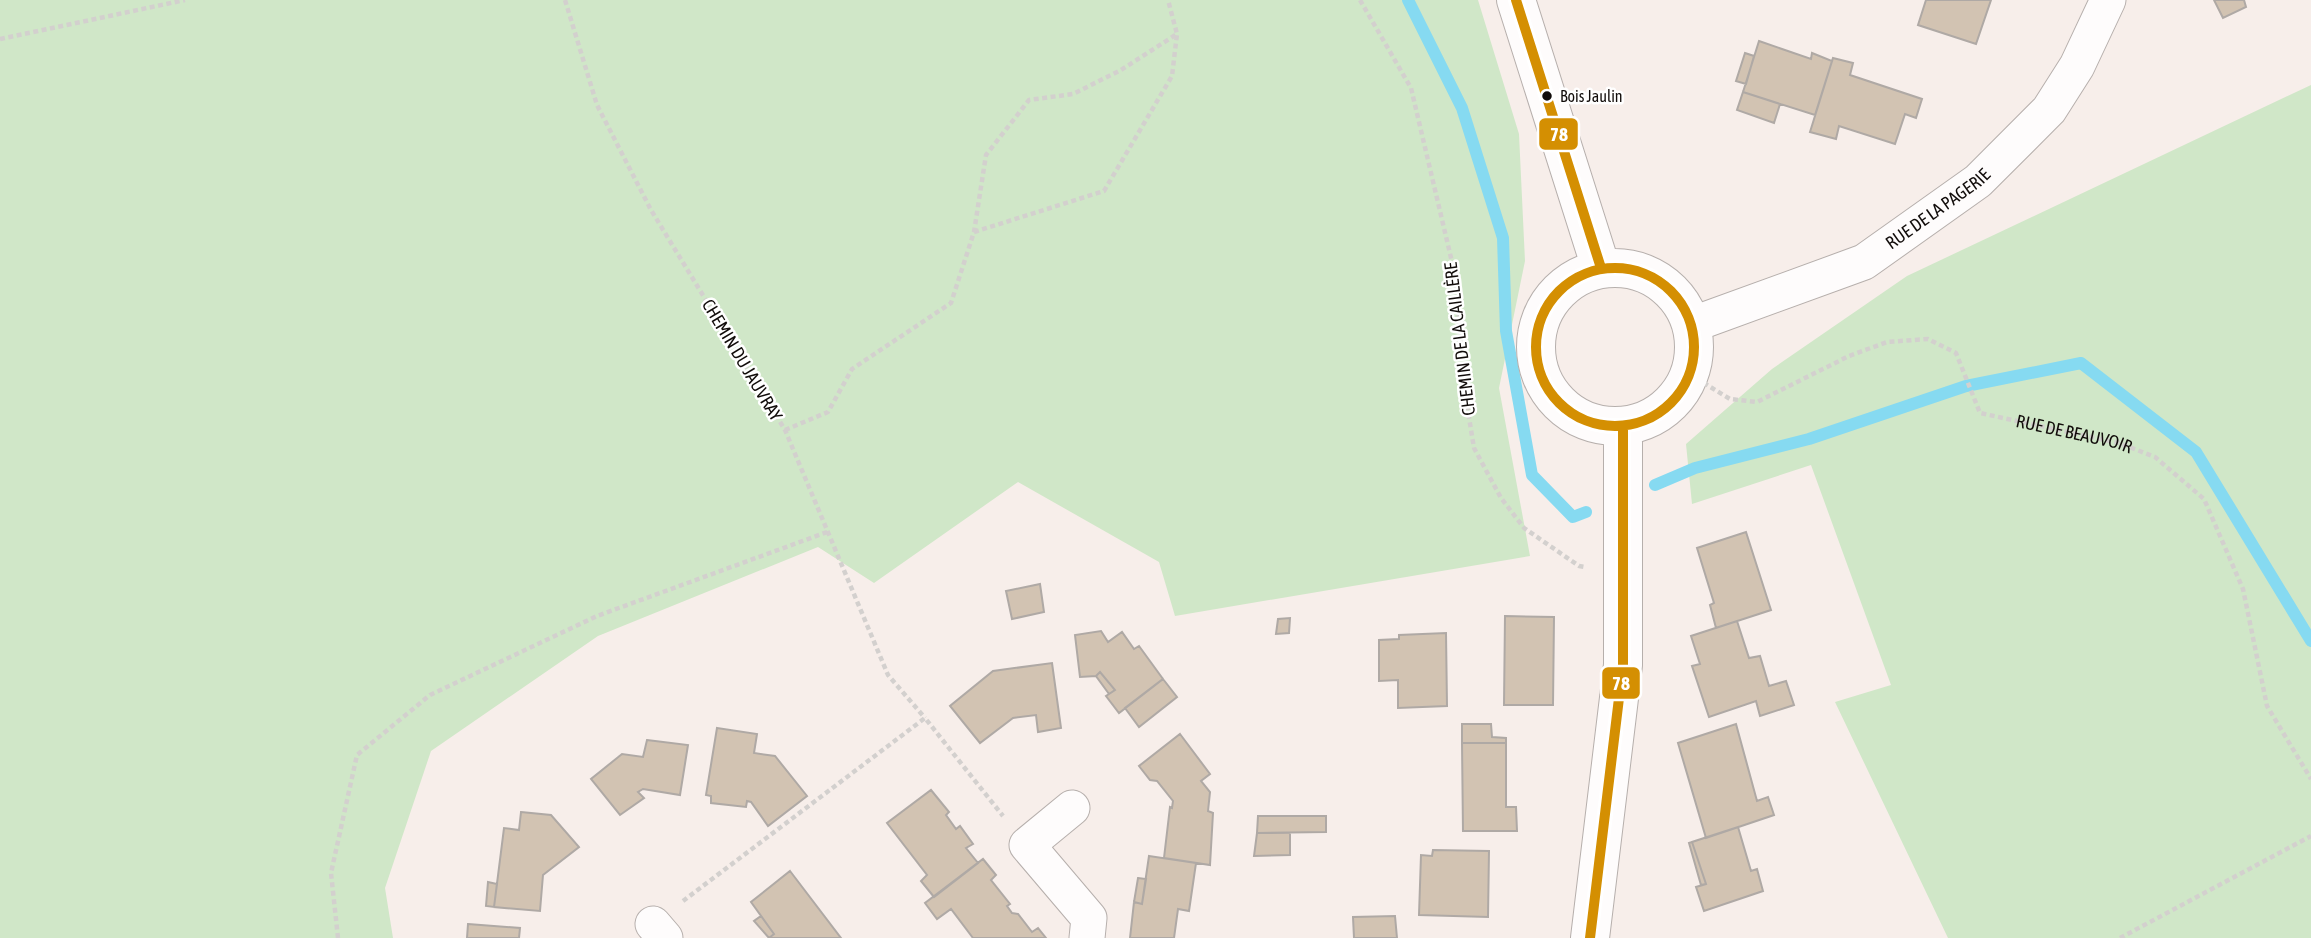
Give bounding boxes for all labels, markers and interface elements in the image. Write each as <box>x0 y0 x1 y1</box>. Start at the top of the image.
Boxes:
place label: Bois Jaulin <box>1560 87 1623 105</box>
marker: Bois Jaulin <box>1540 89 1554 103</box>
line badge: 78 <box>1538 117 1579 151</box>
text: 78 <box>1550 123 1568 145</box>
street label: RUE DE LA PAGERIE <box>1881 164 1994 253</box>
street label: CHEMIN DE LA CAILLÈRE <box>1440 261 1479 417</box>
street label: CHEMIN DU JAUVRAY <box>698 295 787 424</box>
street label: RUE DE BEAUVOIR <box>2014 410 2136 457</box>
line badge: 78 <box>1601 666 1641 700</box>
text: 78 <box>1612 672 1630 694</box>

